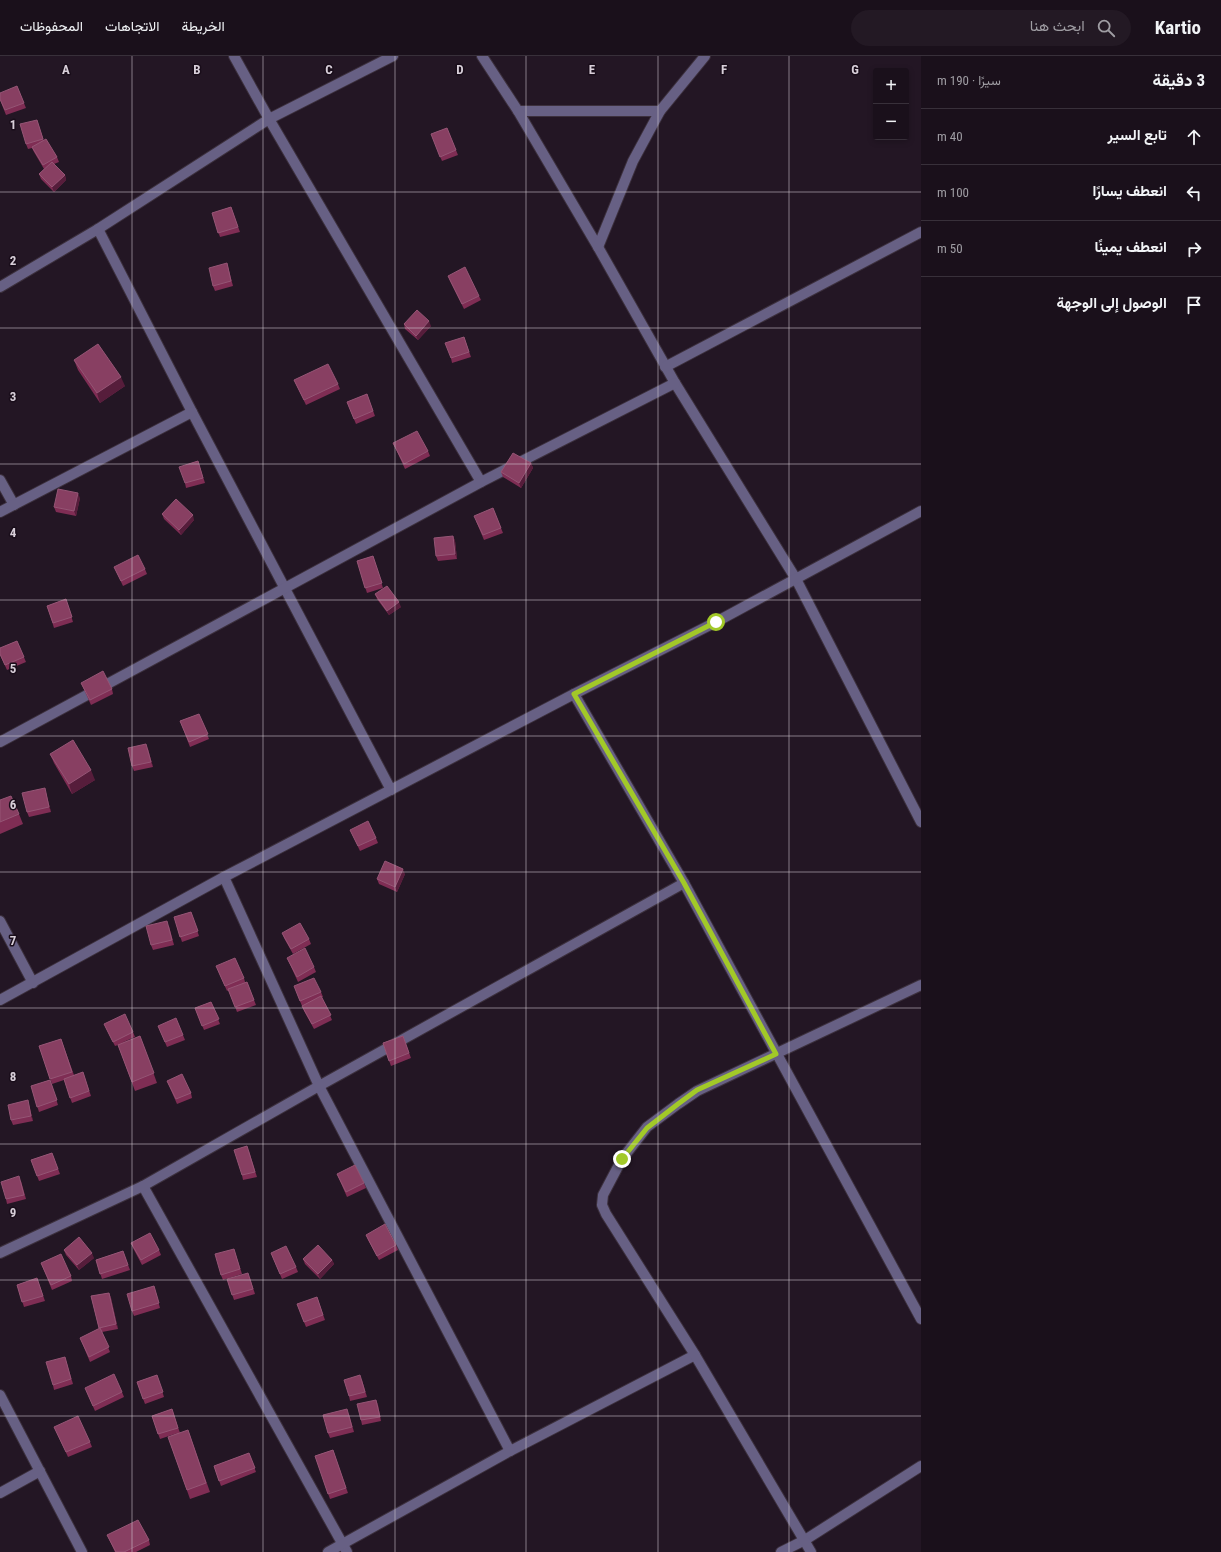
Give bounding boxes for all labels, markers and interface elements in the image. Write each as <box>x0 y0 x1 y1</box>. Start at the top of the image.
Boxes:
search box <box>851 10 1131 46</box>
text: Kartio <box>1155 16 1201 39</box>
text: ابحث هنا <box>1030 17 1085 35</box>
icon: search <box>1095 17 1117 39</box>
text: المحفوظات <box>20 18 83 34</box>
text: الاتجاهات <box>105 18 159 34</box>
text: الخريطة <box>181 18 225 34</box>
text: A <box>62 62 70 77</box>
text: B <box>193 62 201 77</box>
text: C <box>325 62 333 77</box>
text: D <box>456 62 464 77</box>
text: E <box>589 62 596 77</box>
text: F <box>721 62 727 77</box>
text: G <box>851 62 859 77</box>
map controls <box>873 68 909 140</box>
button: + <box>873 68 909 104</box>
text: 3 دقيقة <box>1152 70 1205 90</box>
text: سيرًا · 190 m <box>937 73 1001 88</box>
button: − <box>873 104 909 140</box>
text: 1 <box>10 117 16 132</box>
text: تابع السير <box>1108 126 1167 144</box>
icon: ahead <box>1183 126 1205 148</box>
text: 40 m <box>937 129 963 144</box>
text: انعطف يسارًا <box>1093 182 1167 200</box>
icon: left <box>1183 182 1205 204</box>
text: 100 m <box>937 185 969 200</box>
text: انعطف يمينًا <box>1094 238 1167 256</box>
icon: right <box>1183 238 1205 260</box>
text: 50 m <box>937 241 963 256</box>
text: 2 <box>10 253 17 268</box>
text: الوصول إلى الوجهة <box>1056 294 1167 312</box>
icon: arrive <box>1183 294 1205 316</box>
text: 3 <box>10 389 16 404</box>
text: 4 <box>10 525 17 540</box>
route start <box>707 613 725 631</box>
text: 5 <box>10 661 17 676</box>
text: 6 <box>10 797 17 812</box>
text: 7 <box>10 933 17 948</box>
text: 8 <box>10 1069 16 1084</box>
route end <box>613 1150 631 1168</box>
text: 9 <box>10 1205 16 1220</box>

